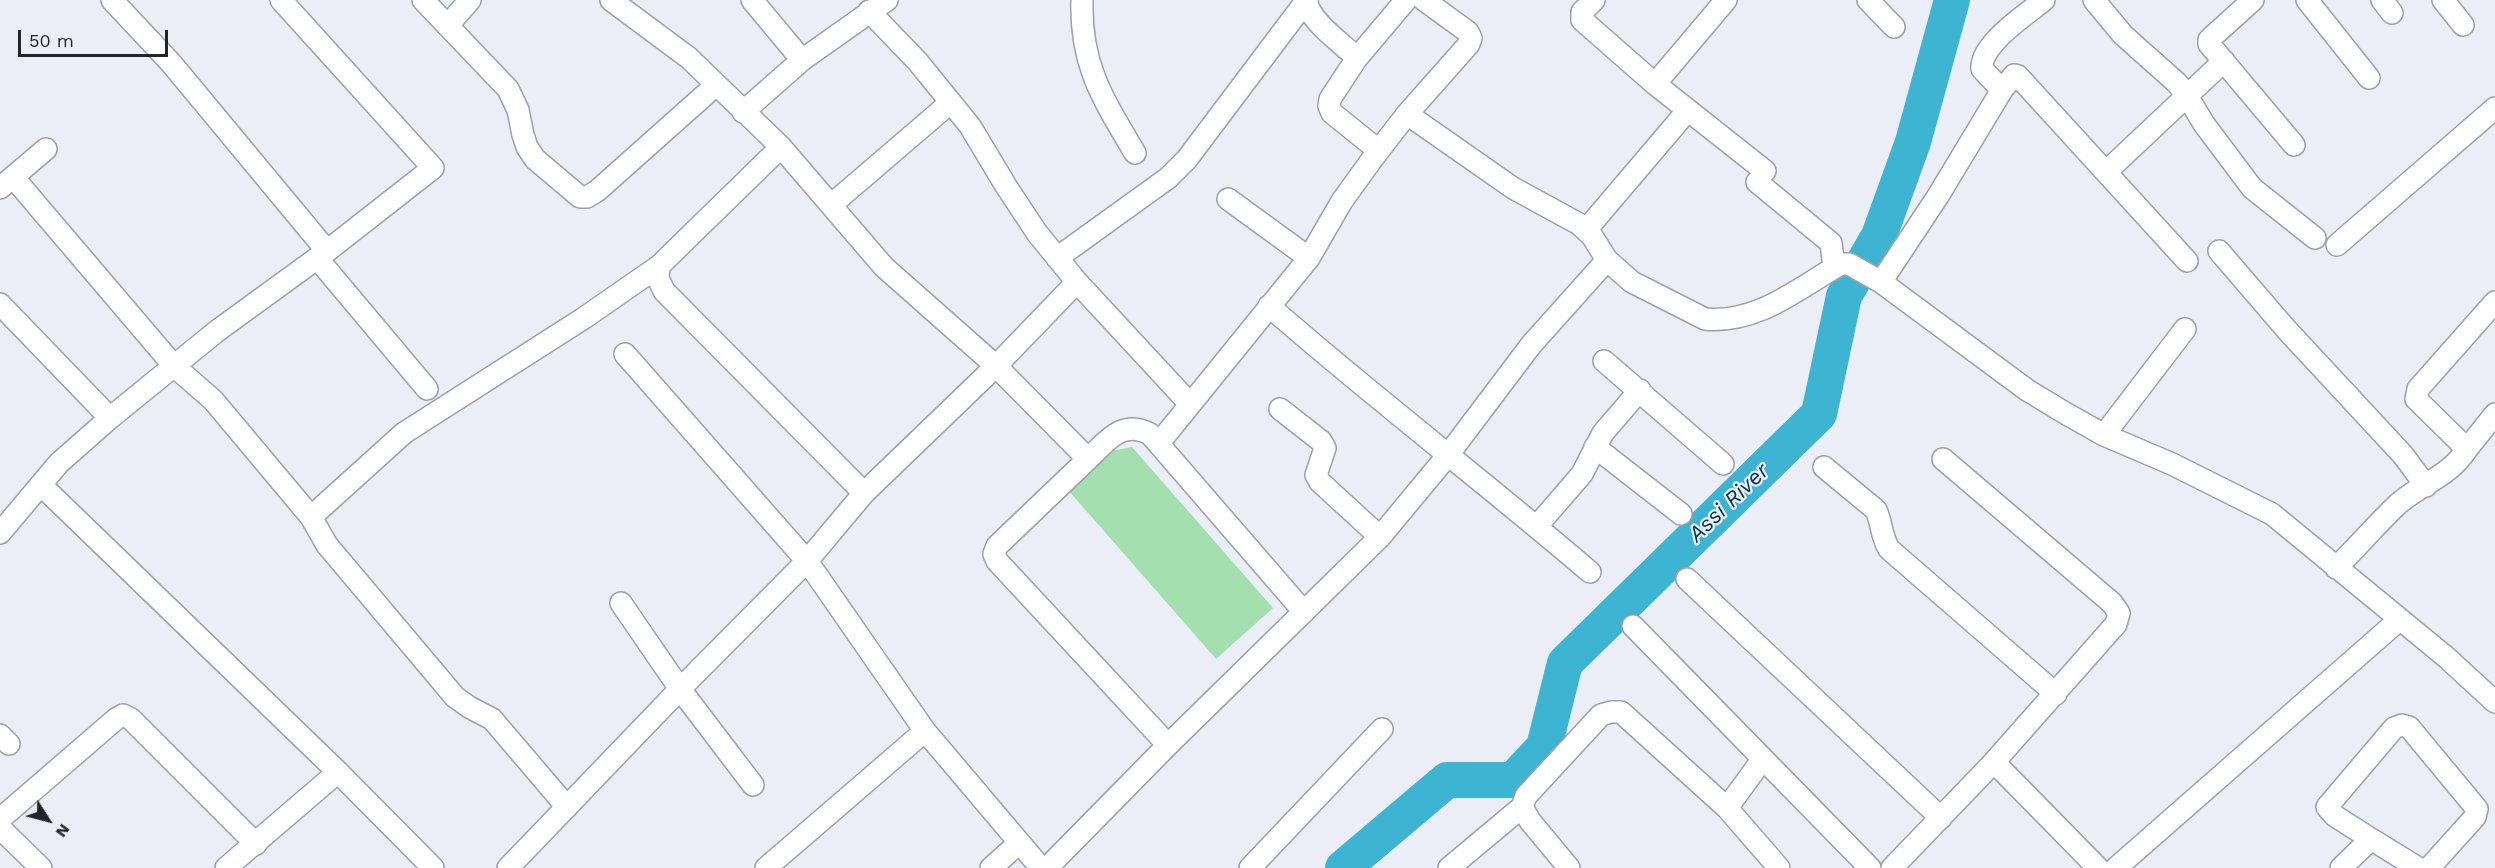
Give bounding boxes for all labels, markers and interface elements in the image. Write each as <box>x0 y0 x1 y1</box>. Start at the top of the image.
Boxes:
scale bar <box>21 18 171 56</box>
text: 50 m <box>29 30 74 51</box>
water label: Assi River <box>1683 458 1775 548</box>
north arrow <box>18 790 78 850</box>
text: N <box>52 820 74 841</box>

